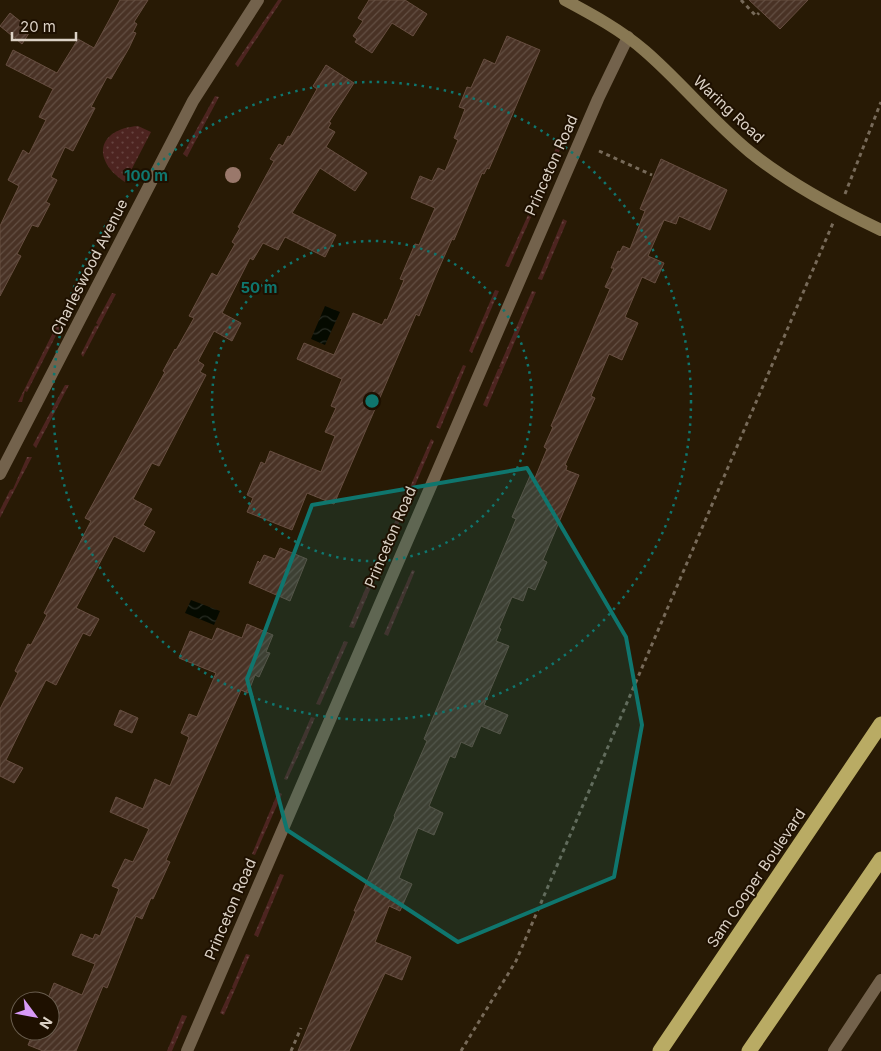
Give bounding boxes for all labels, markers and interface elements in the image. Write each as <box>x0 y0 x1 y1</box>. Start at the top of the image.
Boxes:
scale bar <box>12 10 76 42</box>
text: 20 m <box>20 17 56 36</box>
street label: Waring Road <box>689 71 769 147</box>
street label: Princeton Road <box>520 112 582 218</box>
text: 100 m <box>124 166 168 185</box>
street label: Charleswood Avenue <box>46 196 132 338</box>
text: 50 m <box>241 278 277 297</box>
centre of rings <box>363 392 381 410</box>
street label: Princeton Road <box>360 483 420 591</box>
street label: Sam Cooper Boulevard <box>702 805 810 951</box>
street label: Princeton Road <box>200 855 260 963</box>
north arrow <box>10 991 60 1041</box>
text: N <box>36 1014 56 1032</box>

